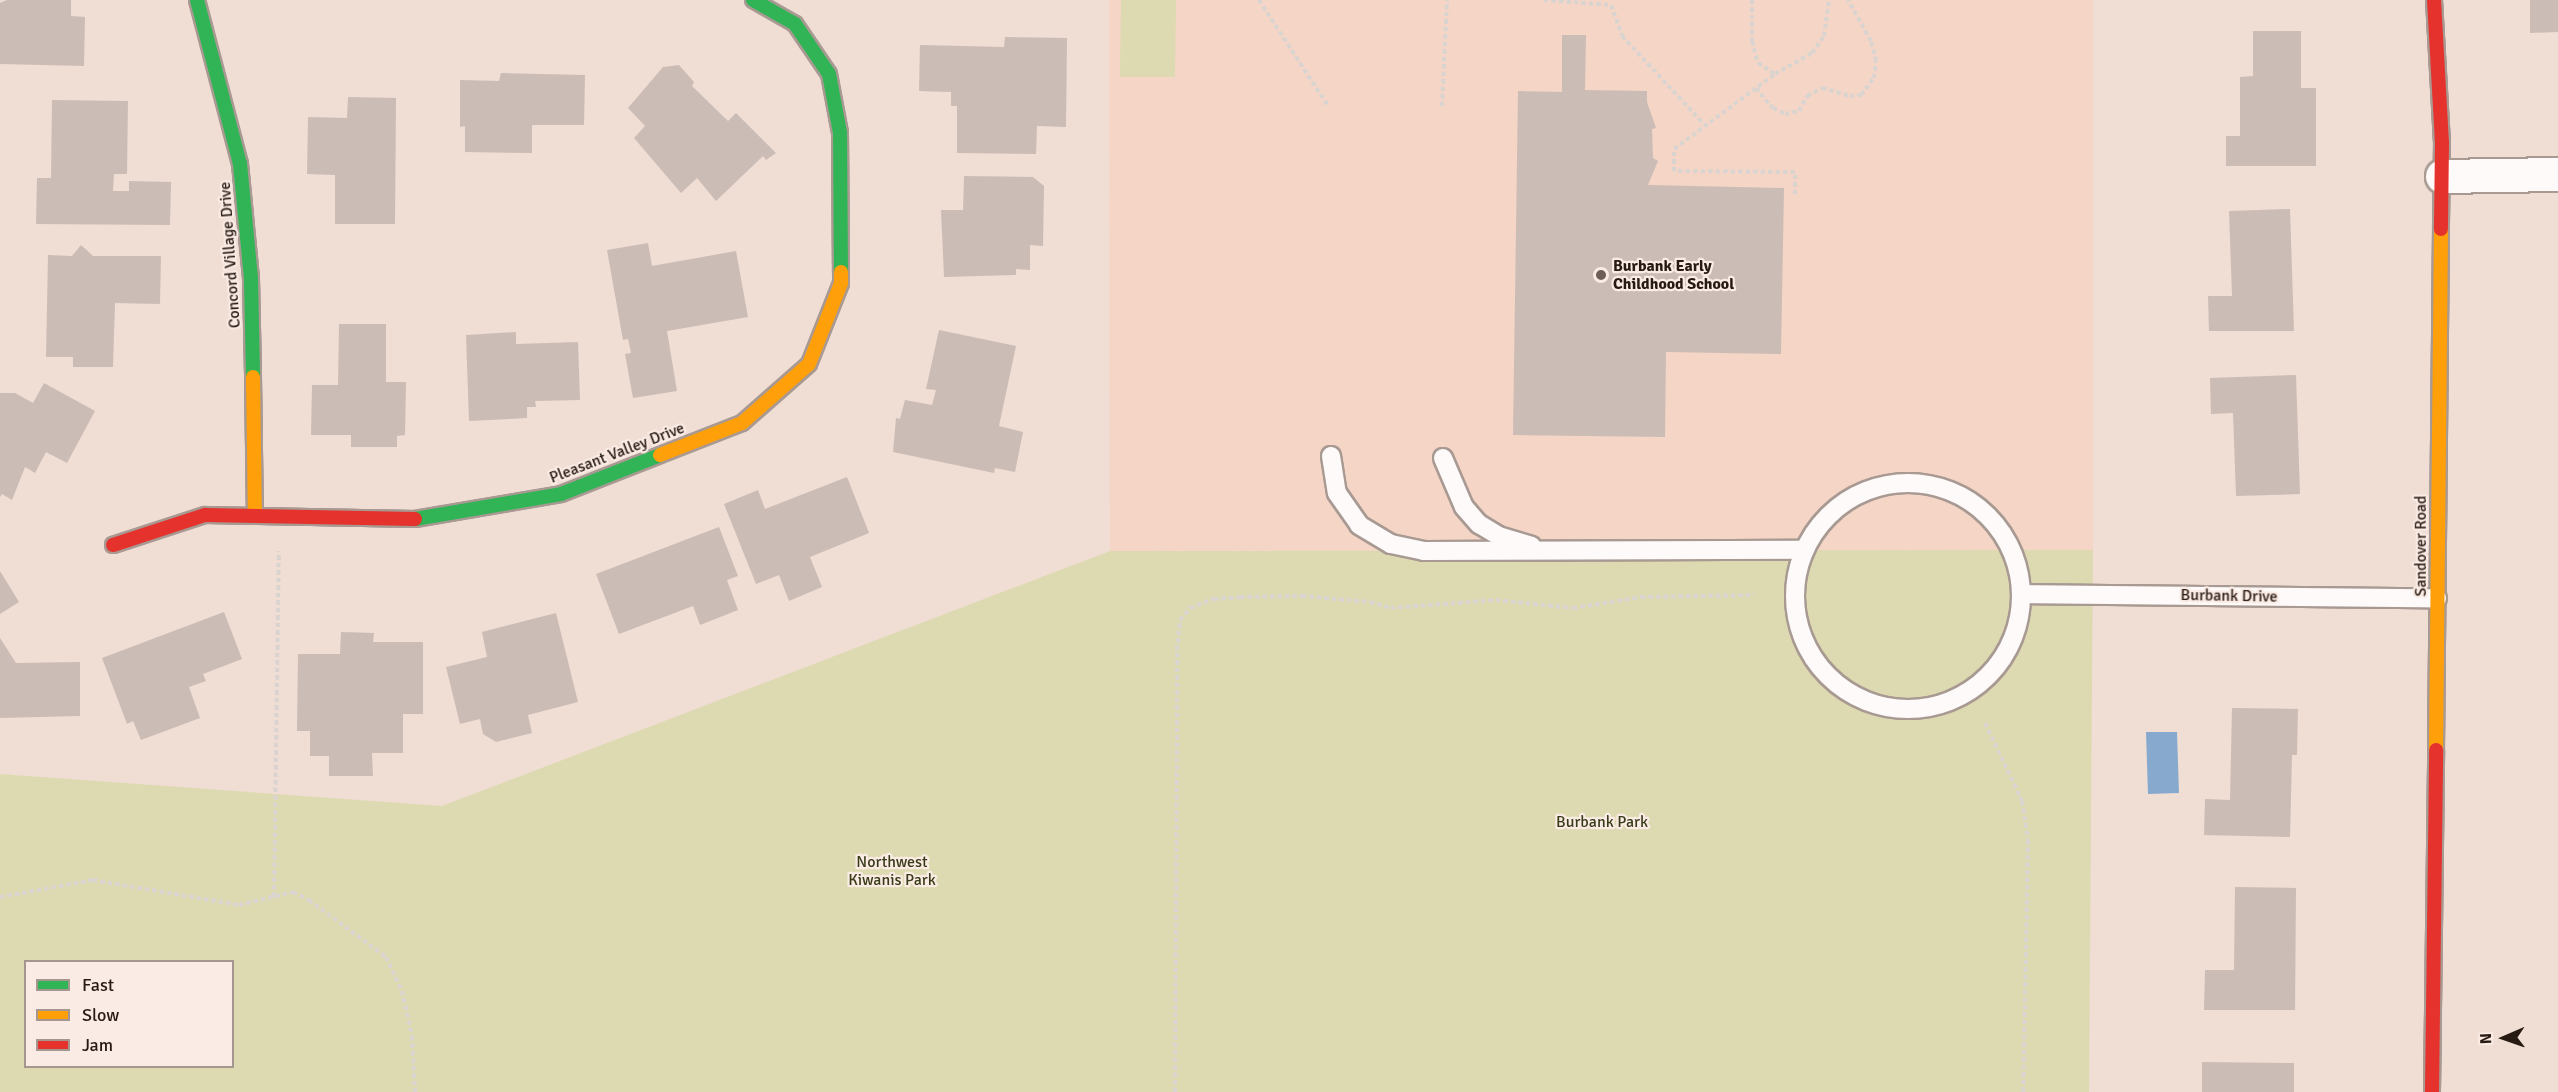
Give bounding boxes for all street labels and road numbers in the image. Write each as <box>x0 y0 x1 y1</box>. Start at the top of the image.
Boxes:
street label: Concord Village Drive <box>215 181 245 329</box>
street label: Pleasant Valley Drive <box>547 418 687 488</box>
street label: Sandover Road <box>2411 495 2431 597</box>
street label: Burbank Drive <box>2180 586 2278 606</box>

